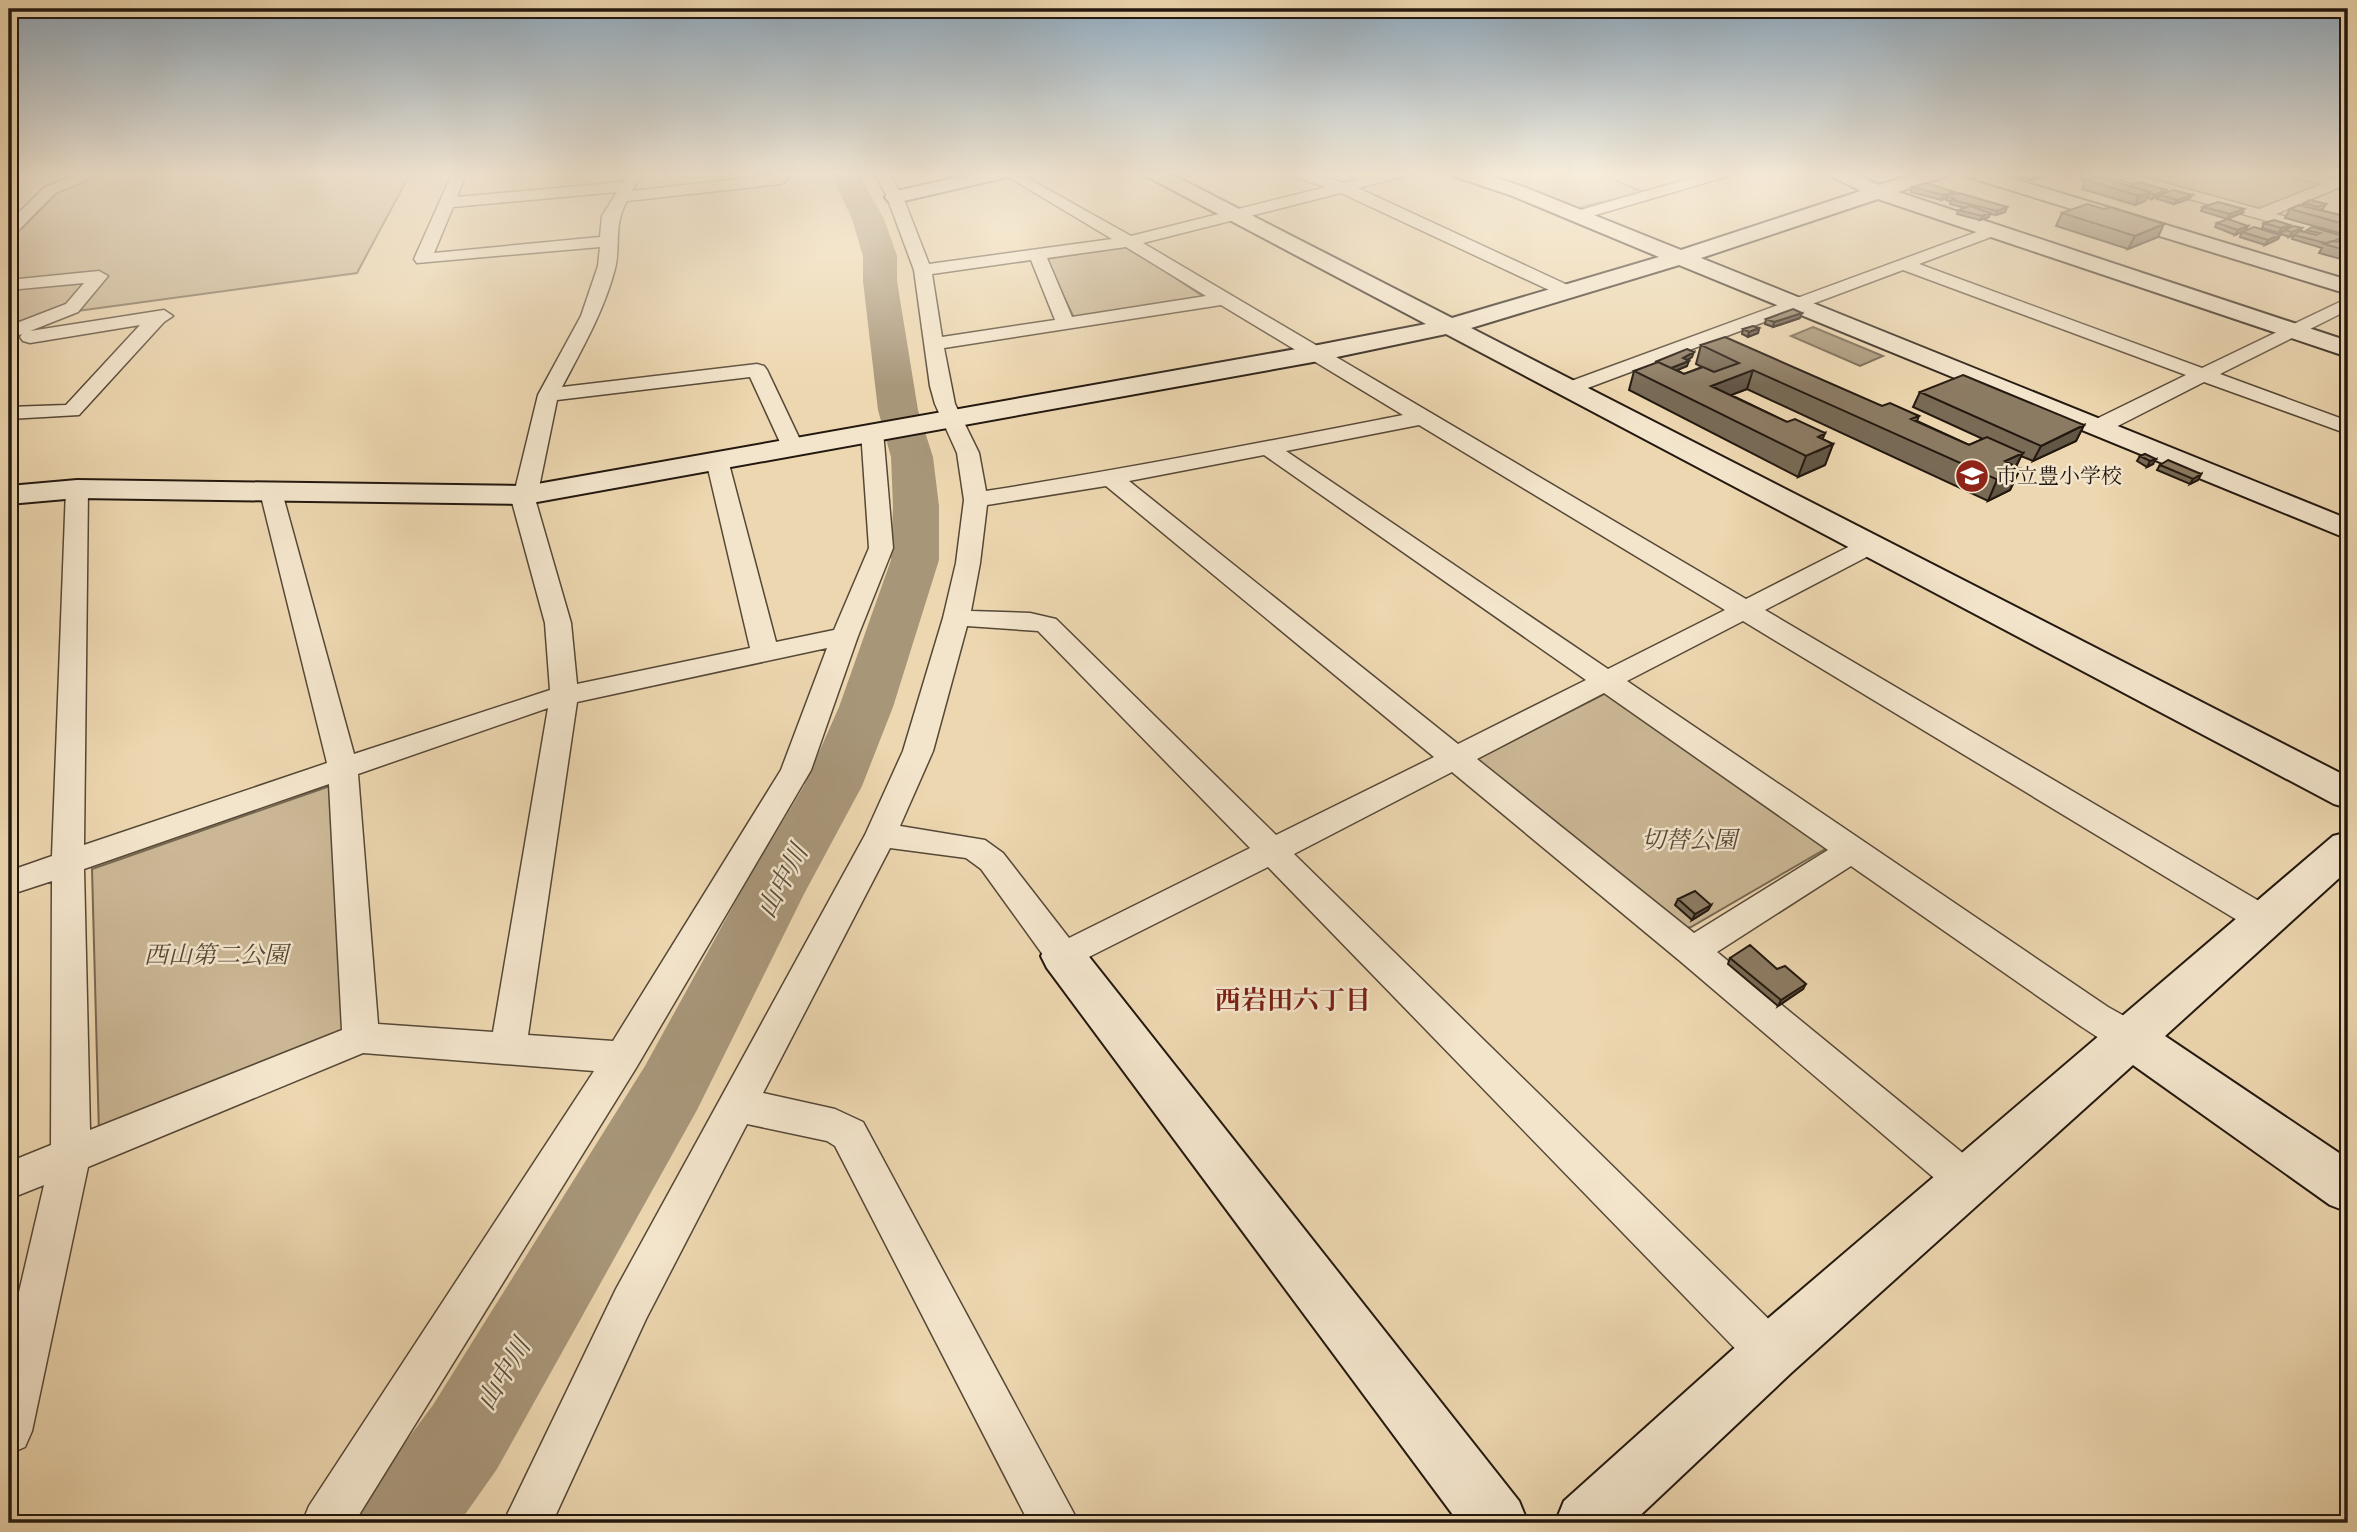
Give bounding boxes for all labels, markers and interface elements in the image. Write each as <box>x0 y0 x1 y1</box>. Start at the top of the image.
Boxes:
school or university icon: 市立豊小学校 <box>1953 457 1991 495</box>
place label: 市立豊小学校 <box>1996 463 2122 493</box>
park label: 切替公園 <box>1641 825 1741 859</box>
water label: 山中川 <box>750 836 820 925</box>
park label: 西山第二公園 <box>144 940 292 974</box>
district label: 西岩田六丁目 <box>1215 984 1371 1021</box>
water label: 山中川 <box>469 1330 543 1418</box>

